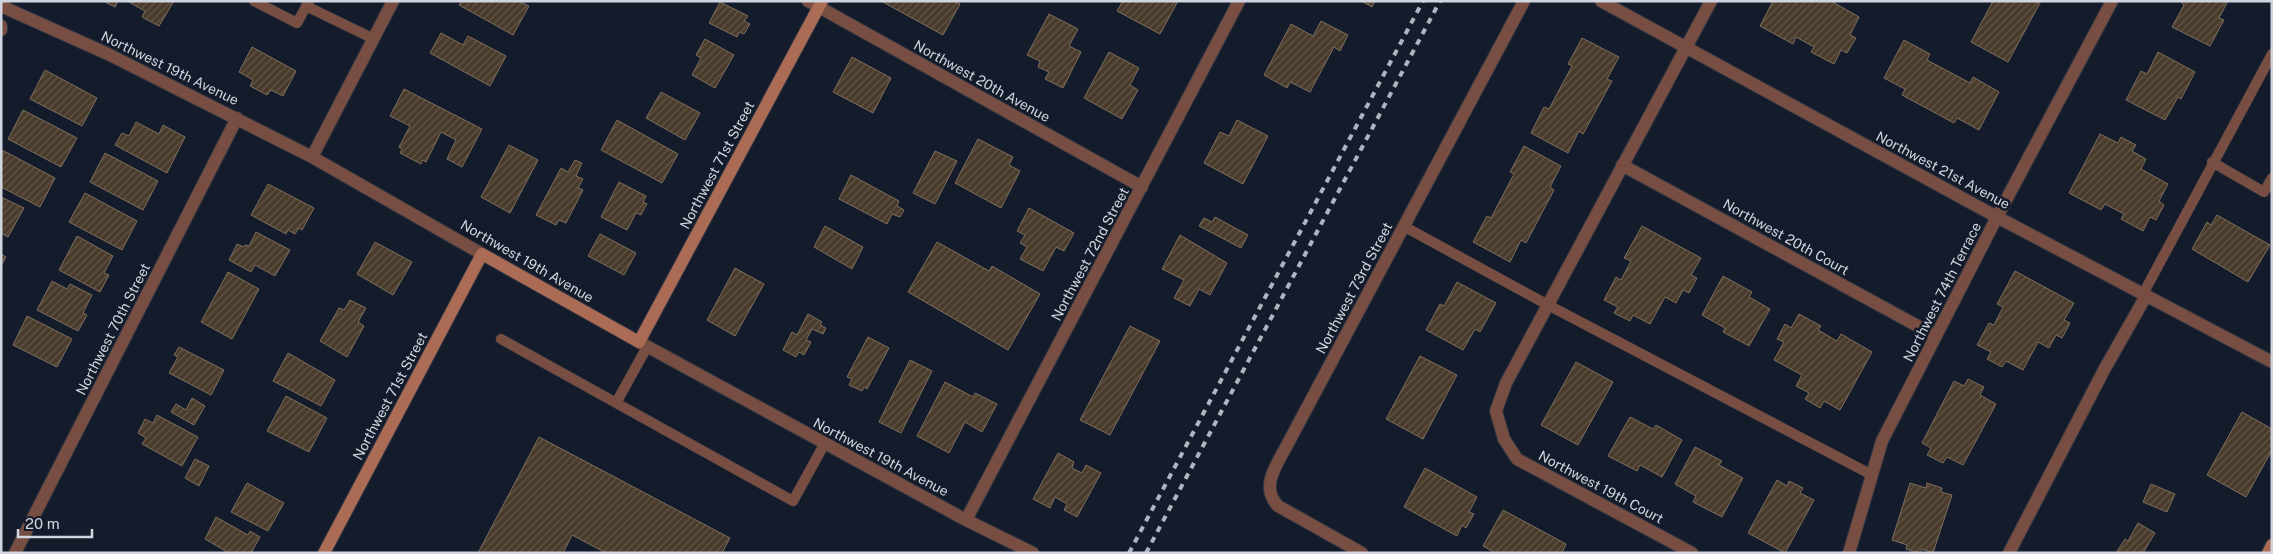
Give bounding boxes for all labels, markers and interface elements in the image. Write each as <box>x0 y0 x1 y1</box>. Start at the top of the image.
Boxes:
street label: Northwest 19th Avenue <box>99 28 241 108</box>
street label: Northwest 20th Avenue <box>911 37 1053 125</box>
street label: Northwest 71st Street <box>677 98 757 232</box>
street label: Northwest 21st Avenue <box>1873 128 2013 212</box>
street label: Northwest 72nd Street <box>1048 184 1132 324</box>
street label: Northwest 20th Court <box>1720 196 1852 278</box>
street label: Northwest 19th Avenue <box>458 216 596 306</box>
street label: Northwest 73rd Street <box>1313 220 1395 356</box>
street label: Northwest 74th Terrace <box>1900 220 1984 364</box>
street label: Northwest 70th Street <box>73 260 153 398</box>
street label: Northwest 71st Street <box>350 329 430 463</box>
street label: Northwest 19th Avenue <box>811 415 951 499</box>
street label: Northwest 19th Court <box>1536 447 1666 527</box>
scale bar <box>18 506 91 538</box>
text: 20 m <box>25 515 60 532</box>

